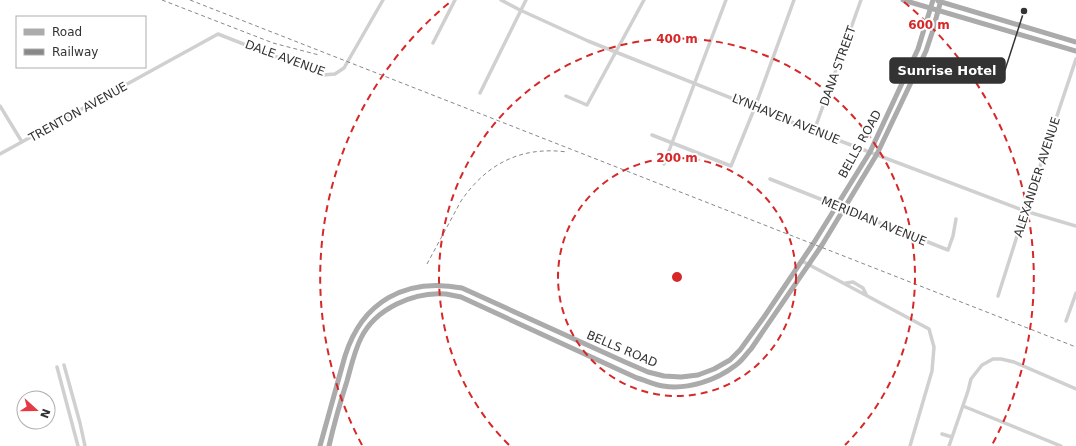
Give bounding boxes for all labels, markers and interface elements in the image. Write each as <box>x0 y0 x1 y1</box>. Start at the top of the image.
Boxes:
legend <box>16 16 146 68</box>
text: 600 m <box>908 18 950 32</box>
street label: DANA STREET <box>817 24 859 108</box>
text: Road <box>52 25 82 39</box>
text: 400 m <box>656 32 698 46</box>
street label: DALE AVENUE <box>243 37 327 79</box>
text: Railway <box>52 45 98 59</box>
callout: Sunrise Hotel <box>890 58 1005 83</box>
text: Sunrise Hotel <box>897 63 997 78</box>
street label: TRENTON AVENUE <box>25 79 130 145</box>
street label: LYNHAVEN AVENUE <box>730 91 842 147</box>
street label: BELLS ROAD <box>836 108 884 180</box>
street label: ALEXANDER AVENUE <box>1011 115 1063 239</box>
text: 200 m <box>656 151 698 165</box>
street label: MERIDIAN AVENUE <box>819 193 929 249</box>
centre of rings <box>670 270 684 284</box>
street label: BELLS ROAD <box>584 328 660 370</box>
north arrow <box>16 390 56 430</box>
text: N <box>37 407 53 420</box>

